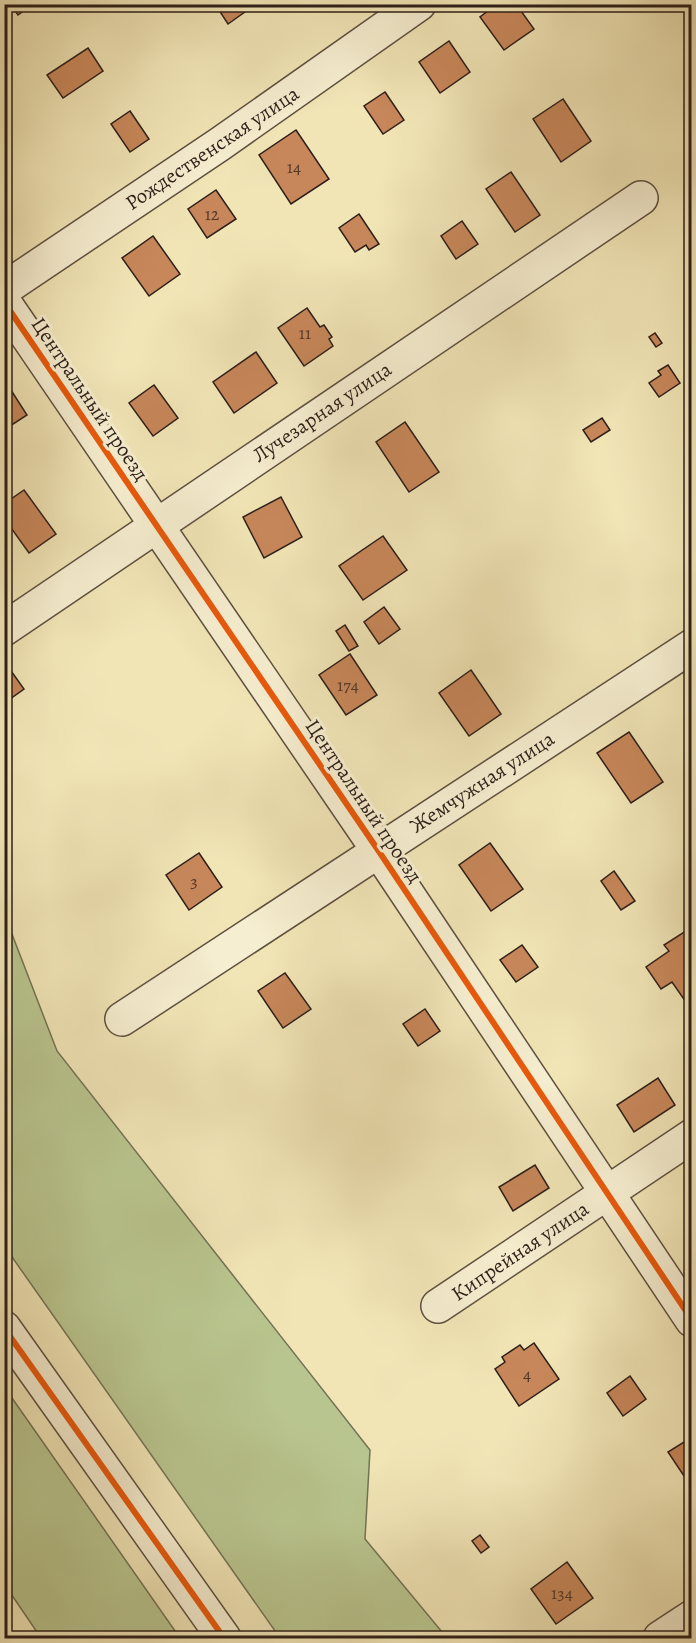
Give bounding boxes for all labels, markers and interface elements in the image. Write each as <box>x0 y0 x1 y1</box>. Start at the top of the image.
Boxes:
street label: Рождественская улица <box>120 79 305 217</box>
house number: 14 <box>287 155 301 179</box>
house number: 12 <box>205 202 220 226</box>
street label: Центральный проезд <box>25 312 155 486</box>
house number: 11 <box>299 321 311 345</box>
street label: Лучезарная улица <box>247 355 397 469</box>
house number: 174 <box>337 673 359 697</box>
street label: Центральный проезд <box>299 714 429 888</box>
street label: Жемчужная улица <box>404 725 560 839</box>
house number: 3 <box>190 869 198 893</box>
street label: Кипрейная улица <box>446 1194 595 1307</box>
house number: 4 <box>523 1362 531 1386</box>
house number: 134 <box>551 1581 573 1605</box>

